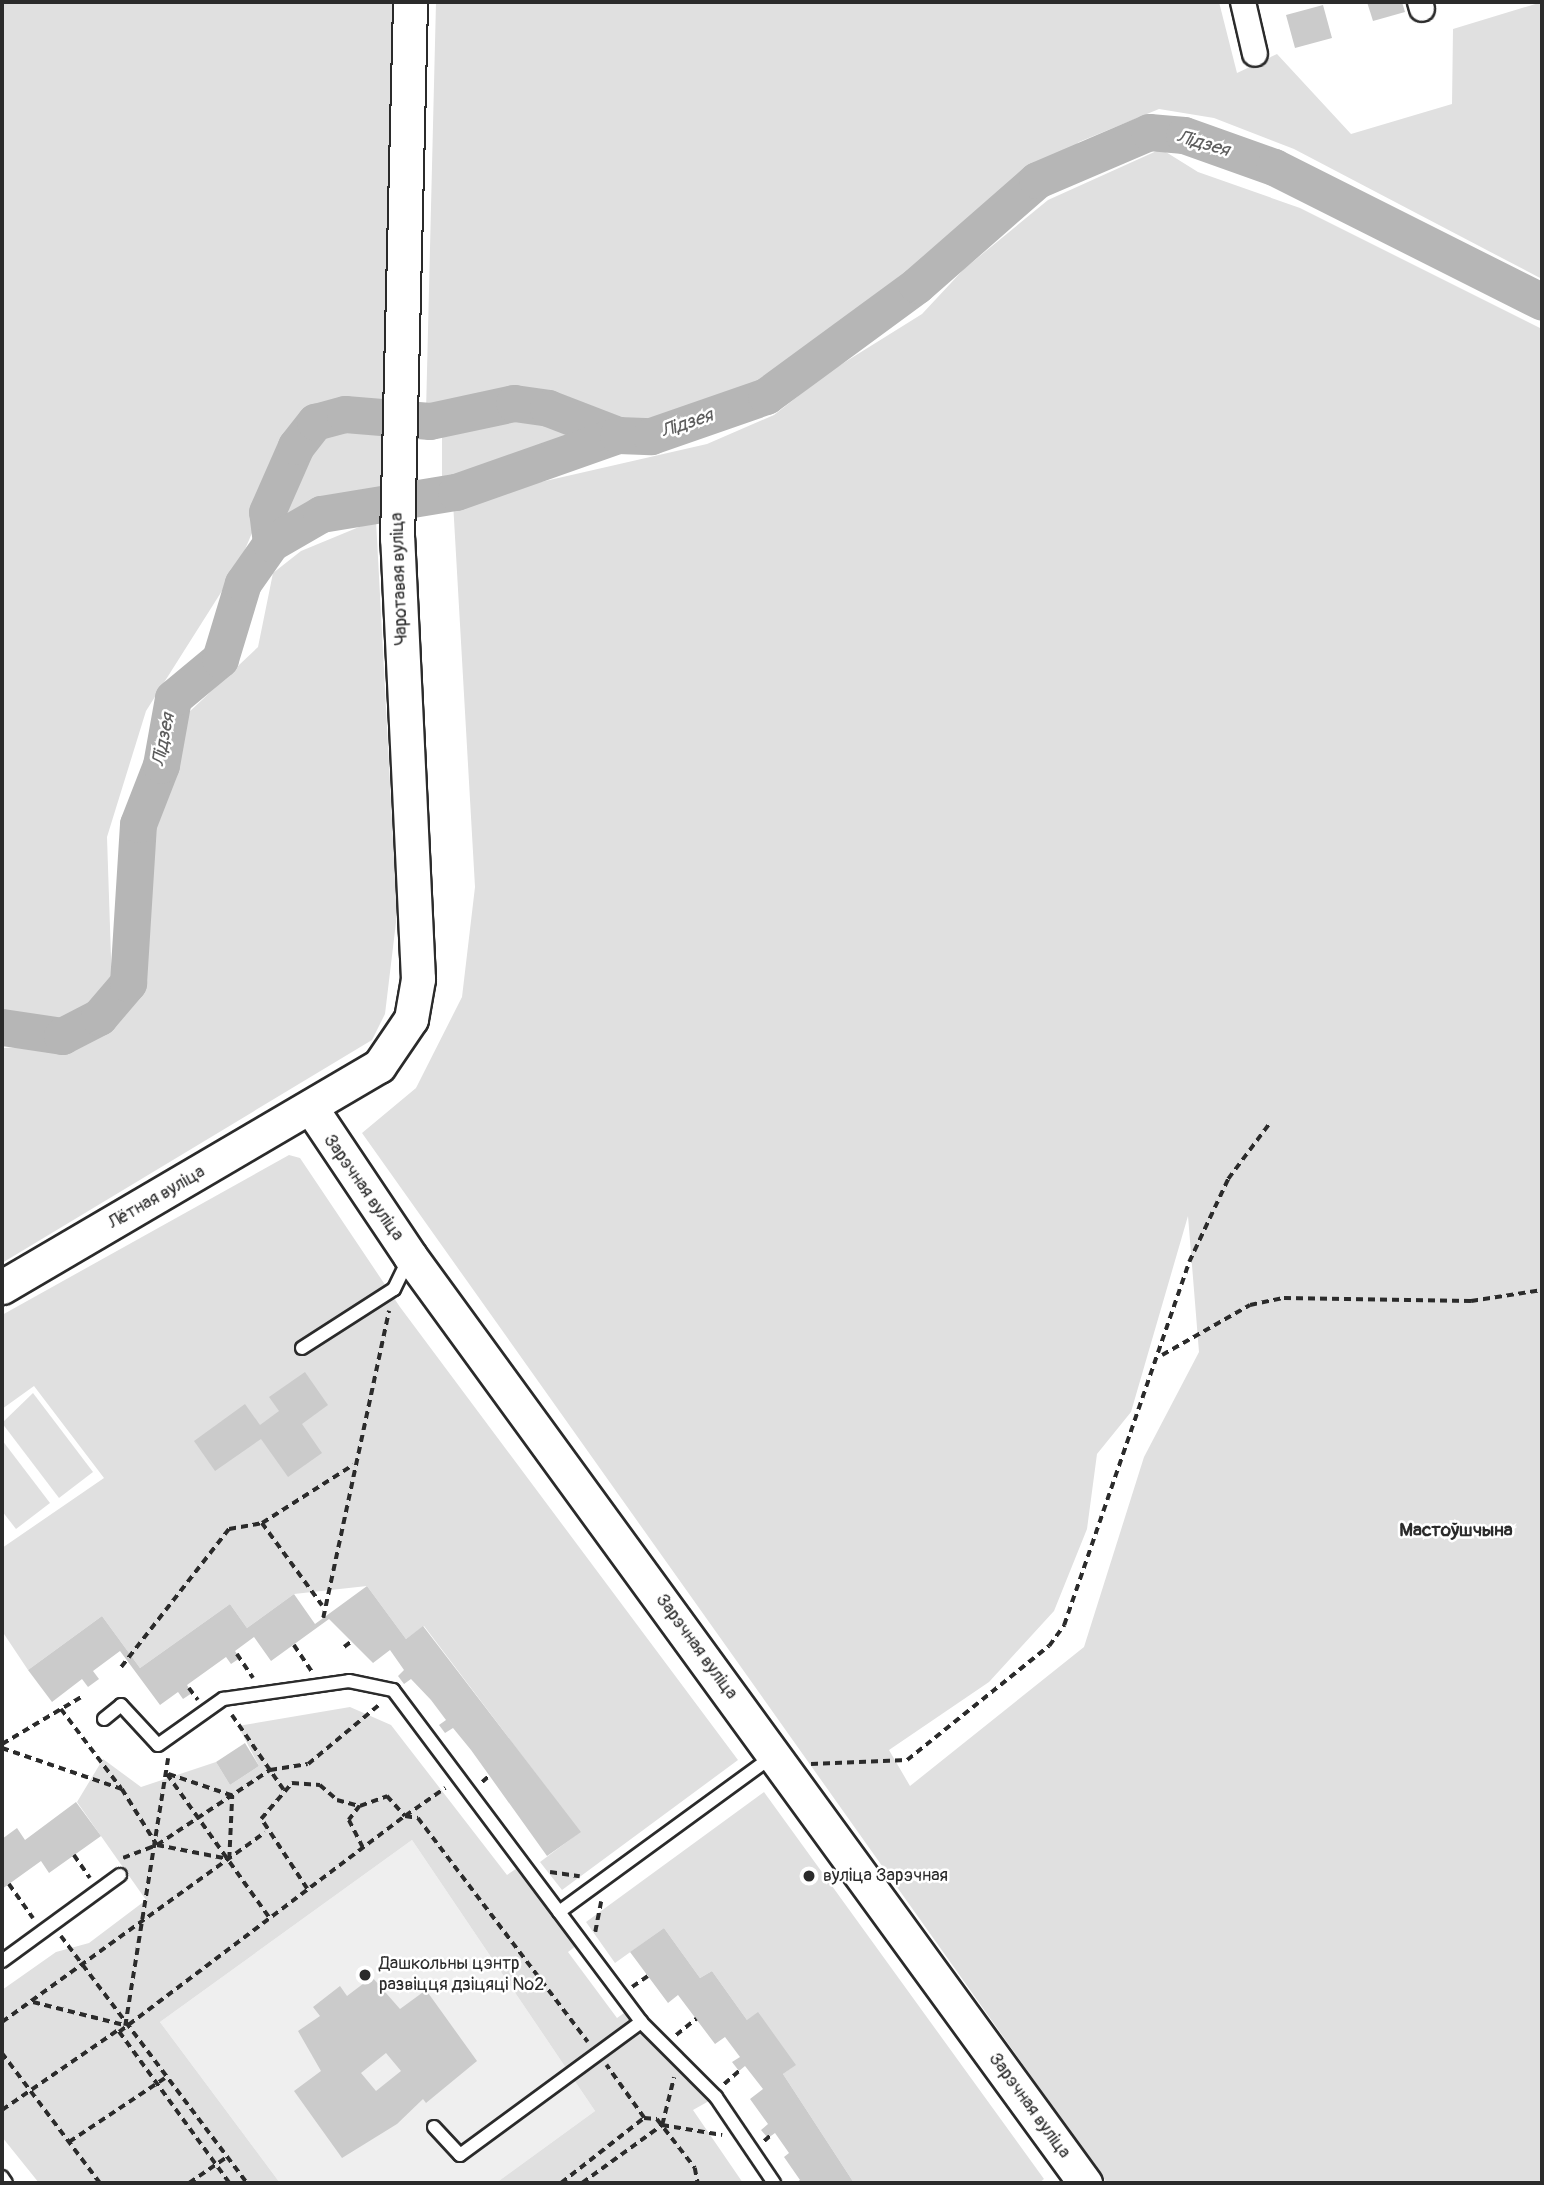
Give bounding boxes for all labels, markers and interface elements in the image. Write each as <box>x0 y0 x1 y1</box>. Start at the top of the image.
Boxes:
water label: Лідзея <box>1174 126 1232 162</box>
water label: Лідзея <box>658 404 716 444</box>
street label: Чаротавая вуліца <box>387 512 413 646</box>
water label: Лідзея <box>148 711 180 769</box>
street label: Зарэчная вуліца <box>318 1131 408 1245</box>
street label: Лётная вуліца <box>105 1162 209 1234</box>
district label: Мастоўшчына <box>1399 1520 1513 1542</box>
street label: Зарэчная вуліца <box>651 1590 741 1704</box>
place label: вуліца Зарэчная <box>823 1865 948 1887</box>
marker: вуліца Зарэчная <box>801 1868 817 1884</box>
place label: Дашкольны цэнтр развіцця дзіцяці №2 <box>379 1954 544 1996</box>
marker: Дашкольны цэнтр развіцця дзіцяці №2 <box>357 1967 373 1983</box>
street label: Зарэчная вуліца <box>984 2049 1074 2163</box>

